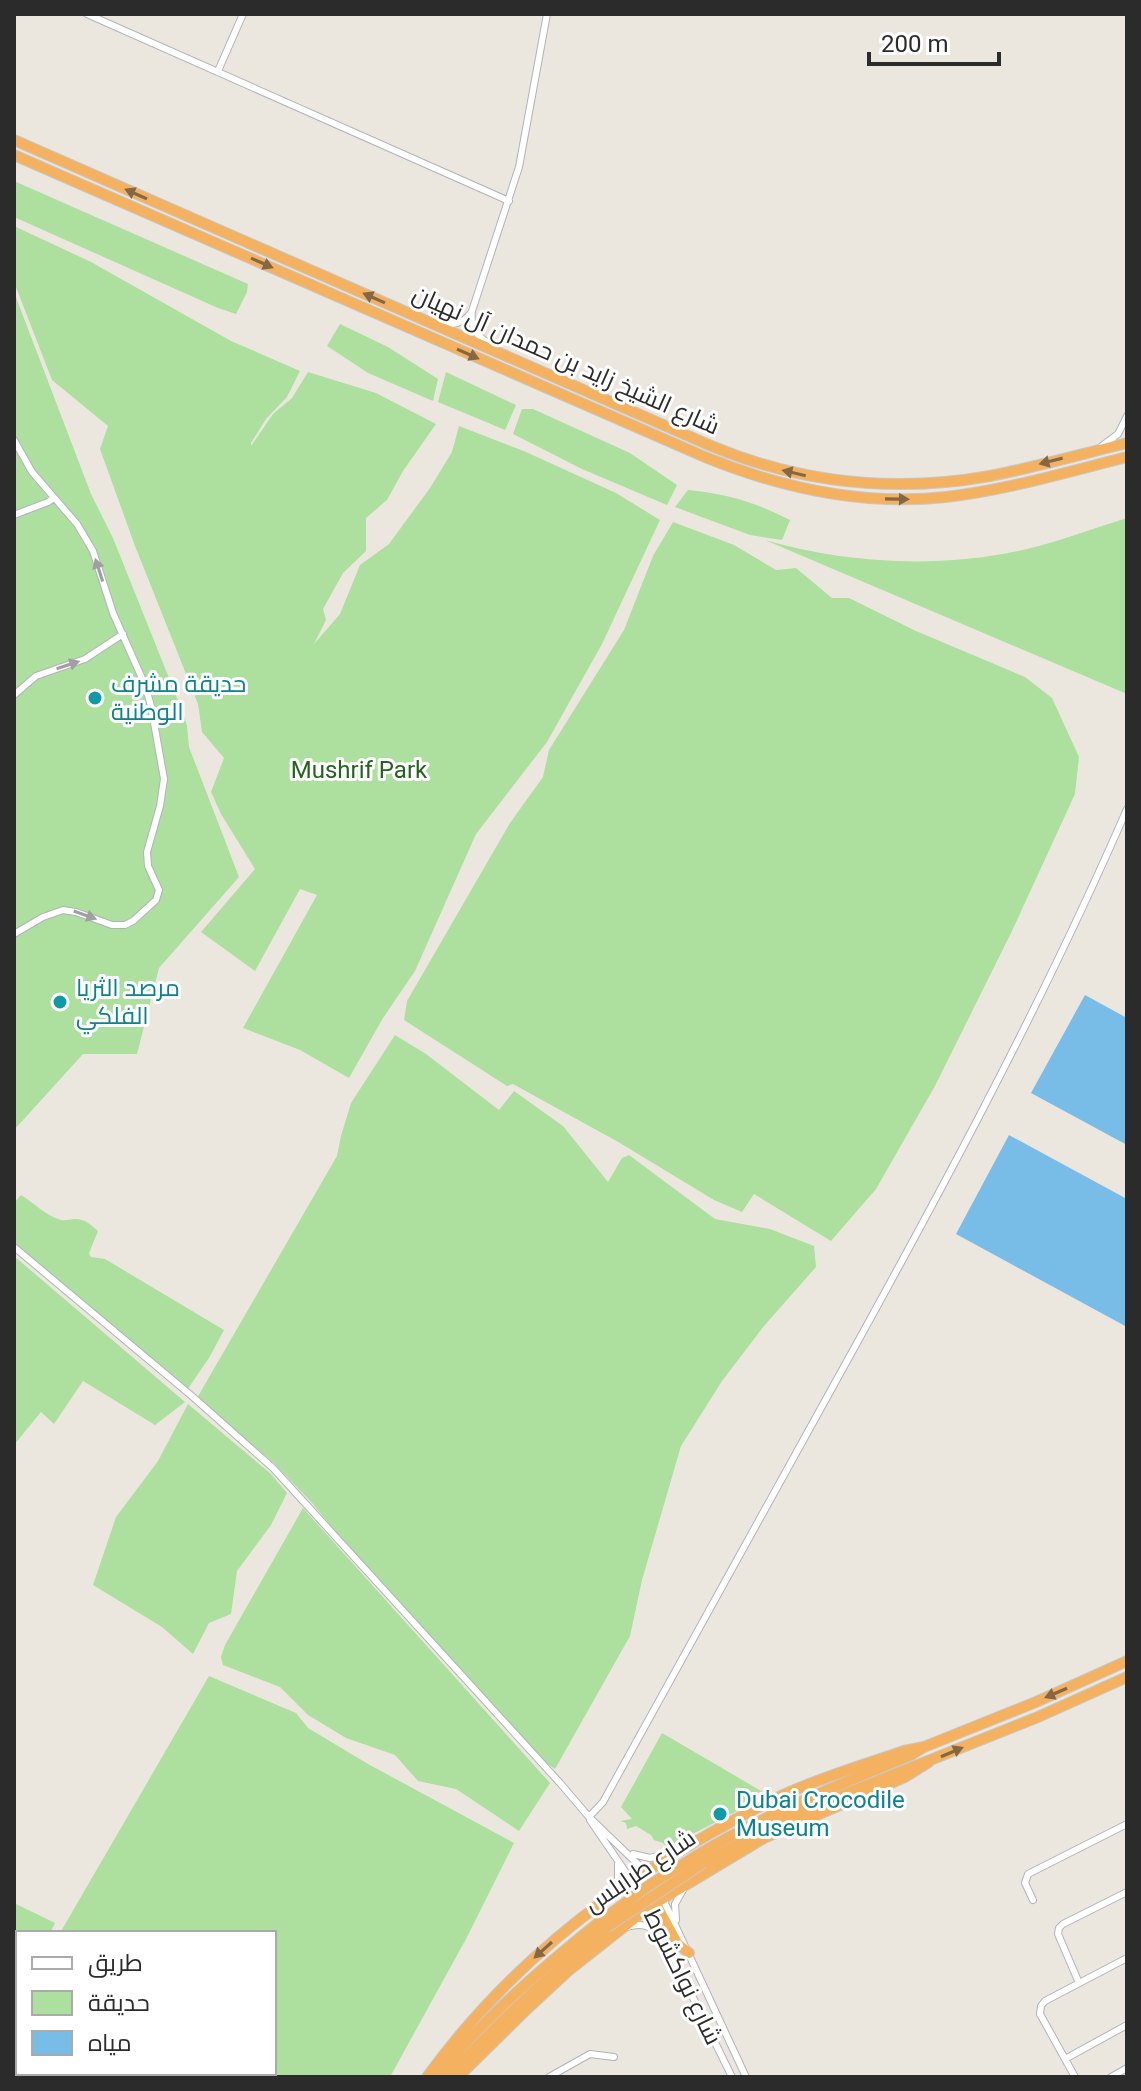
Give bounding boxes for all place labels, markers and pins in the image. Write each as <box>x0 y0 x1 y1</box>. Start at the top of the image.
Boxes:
place label: حديقة مشرف الوطنية <box>111 670 246 726</box>
marker: حديقة مشرف الوطنية <box>86 689 104 707</box>
place label: مرصد الثريا الفلكي <box>76 974 180 1035</box>
marker: مرصد الثريا الفلكي <box>51 993 69 1011</box>
place label: Dubai Crocodile Museum <box>736 1786 905 1842</box>
marker: Dubai Crocodile Museum <box>711 1805 729 1823</box>

